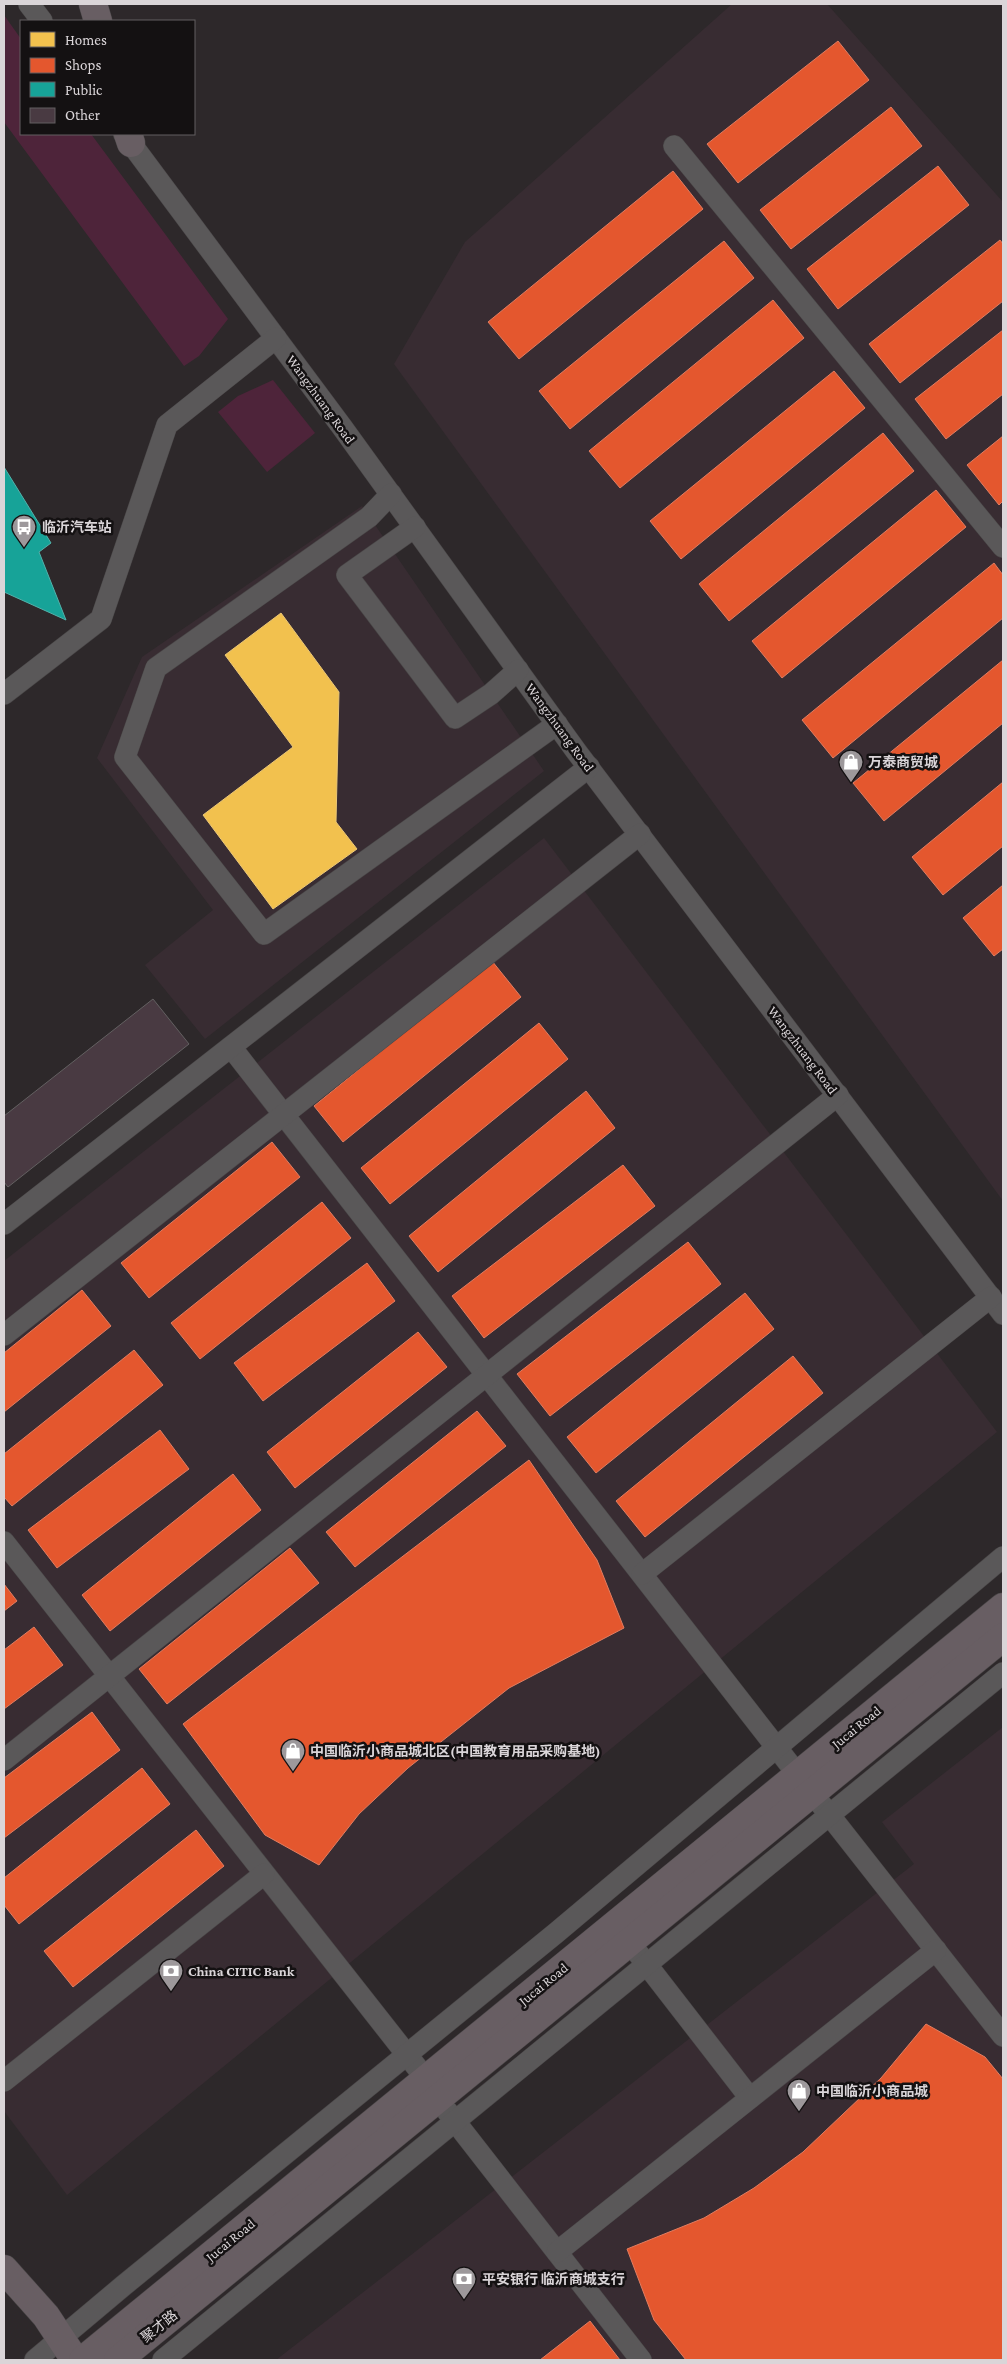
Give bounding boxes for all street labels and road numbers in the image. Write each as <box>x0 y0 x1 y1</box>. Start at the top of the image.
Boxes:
street label: Wangzhuang Road <box>283 352 359 447</box>
street label: Wangzhuang Road <box>522 680 598 775</box>
street label: Wangzhuang Road <box>765 1003 842 1097</box>
street label: Jucai Road <box>827 1702 884 1753</box>
street label: Jucai Road <box>514 1959 571 2010</box>
street label: Jucai Road <box>201 2215 258 2266</box>
street label: 聚才路 <box>138 2307 180 2345</box>

